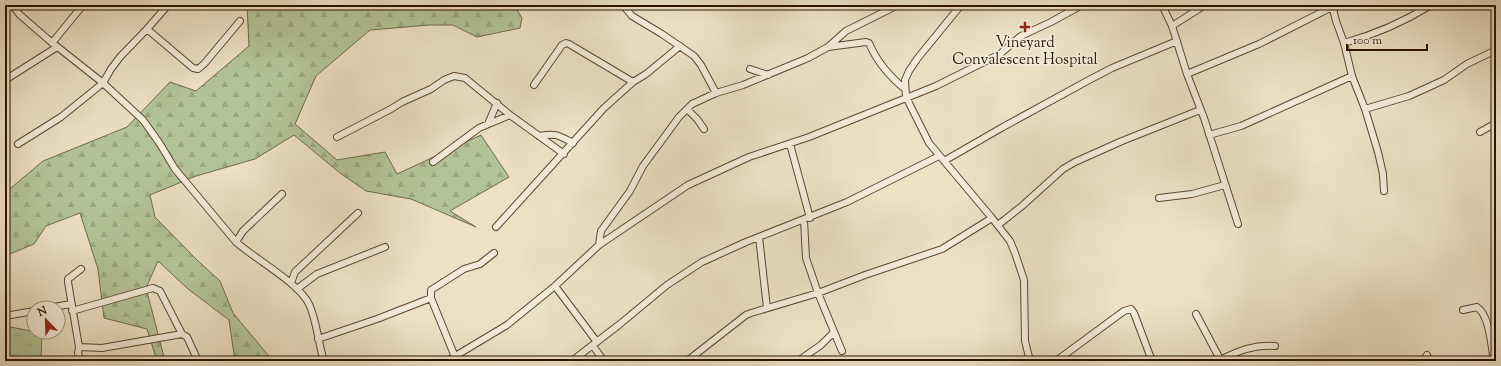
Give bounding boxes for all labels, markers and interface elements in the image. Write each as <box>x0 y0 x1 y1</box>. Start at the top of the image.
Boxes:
marker: Vineyard Convalescent Hospital <box>1019 21 1031 33</box>
scale bar <box>1347 26 1427 52</box>
text: 100 m <box>1353 32 1382 50</box>
place label: Vineyard Convalescent Hospital <box>952 33 1098 71</box>
north arrow <box>26 300 66 340</box>
text: N <box>34 303 50 321</box>

